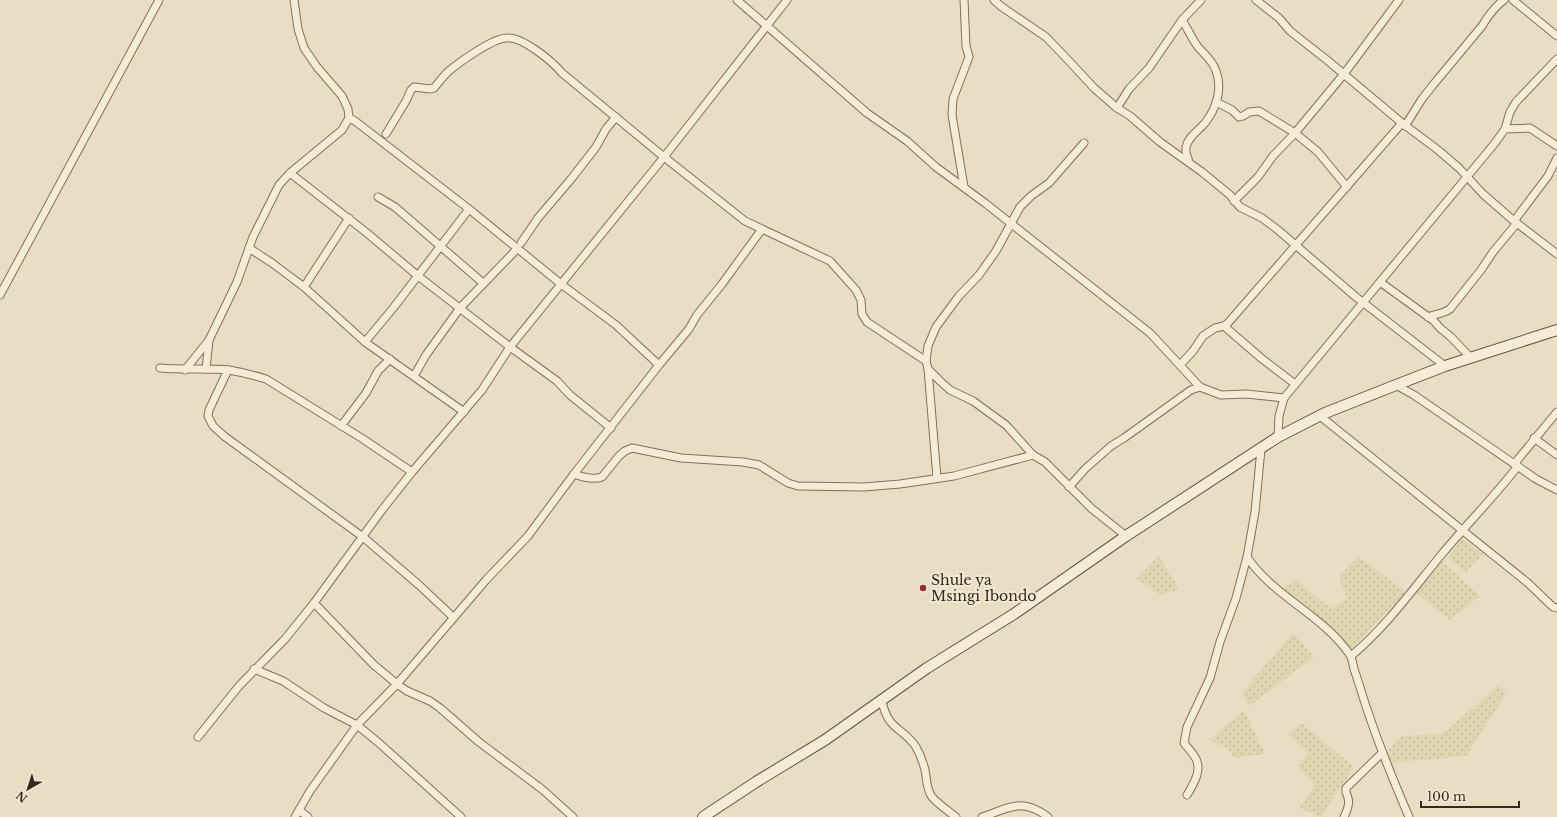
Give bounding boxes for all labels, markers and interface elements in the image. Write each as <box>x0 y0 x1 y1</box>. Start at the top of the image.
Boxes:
place label: Shule ya Msingi Ibondo <box>931 571 1037 605</box>
marker: Shule ya Msingi Ibondo <box>918 583 928 593</box>
north arrow <box>8 769 48 809</box>
scale bar <box>1421 783 1519 809</box>
text: N <box>13 788 30 805</box>
text: 100 m <box>1427 789 1466 804</box>

